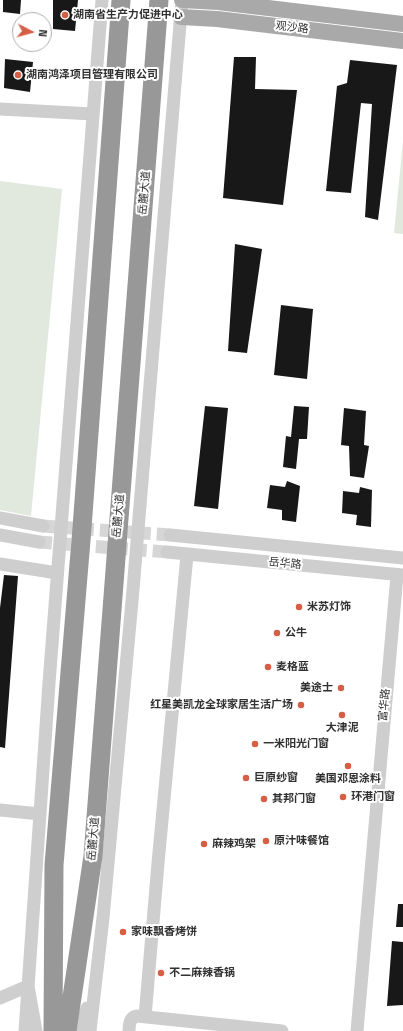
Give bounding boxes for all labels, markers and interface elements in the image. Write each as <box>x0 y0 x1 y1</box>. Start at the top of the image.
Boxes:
place label: 湖南省生产力促进中心 <box>73 8 183 22</box>
marker: 湖南省生产力促进中心 <box>60 10 70 20</box>
north arrow <box>12 12 52 52</box>
street label: 观沙路 <box>275 19 309 37</box>
text: N <box>35 29 51 38</box>
place label: 湖南鸿泽项目管理有限公司 <box>26 68 158 82</box>
marker: 湖南鸿泽项目管理有限公司 <box>13 70 23 80</box>
street label: 岳麓大道 <box>137 171 153 215</box>
street label: 岳麓大道 <box>111 494 127 538</box>
street label: 岳华路 <box>268 556 302 572</box>
place label: 米苏灯饰 <box>307 600 351 614</box>
marker: 米苏灯饰 <box>294 602 304 612</box>
place label: 公牛 <box>285 626 307 640</box>
marker: 公牛 <box>272 628 282 638</box>
place label: 麦格蓝 <box>276 660 309 674</box>
marker: 麦格蓝 <box>263 662 273 672</box>
place label: 美途士 <box>300 681 333 695</box>
marker: 美途士 <box>336 683 346 693</box>
street label: 富华路 <box>377 688 393 722</box>
place label: 红星美凯龙全球家居生活广场 <box>150 698 293 712</box>
marker: 红星美凯龙全球家居生活广场 <box>296 700 306 710</box>
marker: 大津泥 <box>337 710 347 720</box>
place label: 大津泥 <box>326 721 358 735</box>
place label: 一米阳光门窗 <box>263 737 329 751</box>
marker: 一米阳光门窗 <box>250 739 260 749</box>
marker: 美国邓恩涂料 <box>343 761 353 771</box>
place label: 巨原纱窗 <box>254 771 298 785</box>
place label: 美国邓恩涂料 <box>315 772 381 786</box>
marker: 巨原纱窗 <box>241 773 251 783</box>
place label: 环港门窗 <box>351 790 395 804</box>
place label: 其邦门窗 <box>272 792 316 806</box>
marker: 环港门窗 <box>338 792 348 802</box>
marker: 其邦门窗 <box>259 794 269 804</box>
street label: 岳麓大道 <box>86 817 102 861</box>
place label: 原汁味餐馆 <box>274 834 329 848</box>
marker: 原汁味餐馆 <box>261 836 271 846</box>
place label: 麻辣鸡架 <box>212 837 256 851</box>
marker: 麻辣鸡架 <box>199 839 209 849</box>
place label: 家味飘香烤饼 <box>131 925 197 939</box>
marker: 家味飘香烤饼 <box>118 927 128 937</box>
place label: 不二麻辣香锅 <box>169 966 235 980</box>
marker: 不二麻辣香锅 <box>156 968 166 978</box>

